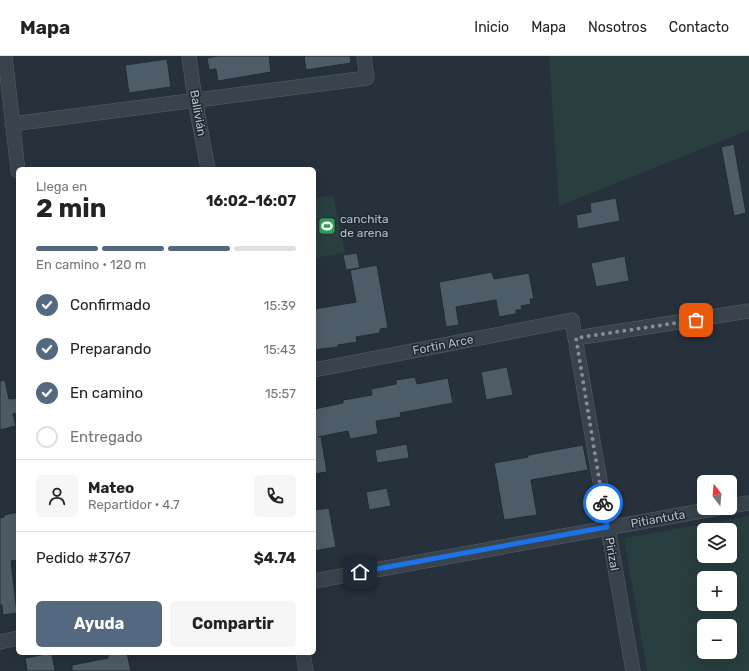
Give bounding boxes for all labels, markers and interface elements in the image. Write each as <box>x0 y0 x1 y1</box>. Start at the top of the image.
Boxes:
text: Mapa <box>20 16 70 39</box>
text: Inicio <box>474 19 509 36</box>
text: Mapa <box>531 19 566 36</box>
text: Nosotros <box>588 19 647 36</box>
text: Contacto <box>669 19 729 36</box>
street label: Ballivián <box>187 89 209 137</box>
text: Llega en <box>36 179 87 194</box>
text: 16:02–16:07 <box>206 192 296 210</box>
text: 2 min <box>36 193 106 224</box>
place label: canchita de arena <box>340 212 389 240</box>
sports icon: canchita de arena <box>317 216 337 236</box>
text: En camino · 120 m <box>36 257 146 272</box>
icon: check <box>36 294 58 316</box>
text: Confirmado <box>70 296 151 314</box>
text: 15:39 <box>264 298 296 313</box>
pin <box>679 303 713 337</box>
icon: bag <box>685 309 707 331</box>
street label: Fortin Arce <box>411 332 475 358</box>
icon: check <box>36 338 58 360</box>
text: Preparando <box>70 340 151 358</box>
text: 15:43 <box>263 342 296 357</box>
icon: check <box>36 382 58 404</box>
text: En camino <box>70 384 143 402</box>
text: 15:57 <box>265 386 296 401</box>
text: Entregado <box>70 428 143 446</box>
button: person <box>36 475 78 517</box>
button: phone <box>254 475 296 517</box>
north arrow <box>697 475 737 515</box>
map controls <box>697 475 737 659</box>
text: Mateo <box>88 479 134 497</box>
courier <box>583 483 623 523</box>
icon: bike <box>592 492 614 514</box>
text: Repartidor · 4.7 <box>88 497 180 512</box>
street label: Pitiantuta <box>630 507 686 531</box>
button: layers <box>697 523 737 563</box>
street label: Pirizal <box>602 536 622 572</box>
text: Pedido #3767 <box>36 549 131 567</box>
text: $4.74 <box>254 549 296 567</box>
pin <box>343 555 377 589</box>
icon: home <box>349 561 371 583</box>
button: + <box>697 571 737 611</box>
button: Ayuda <box>36 601 162 647</box>
button: Compartir <box>170 601 296 647</box>
button: − <box>697 619 737 659</box>

